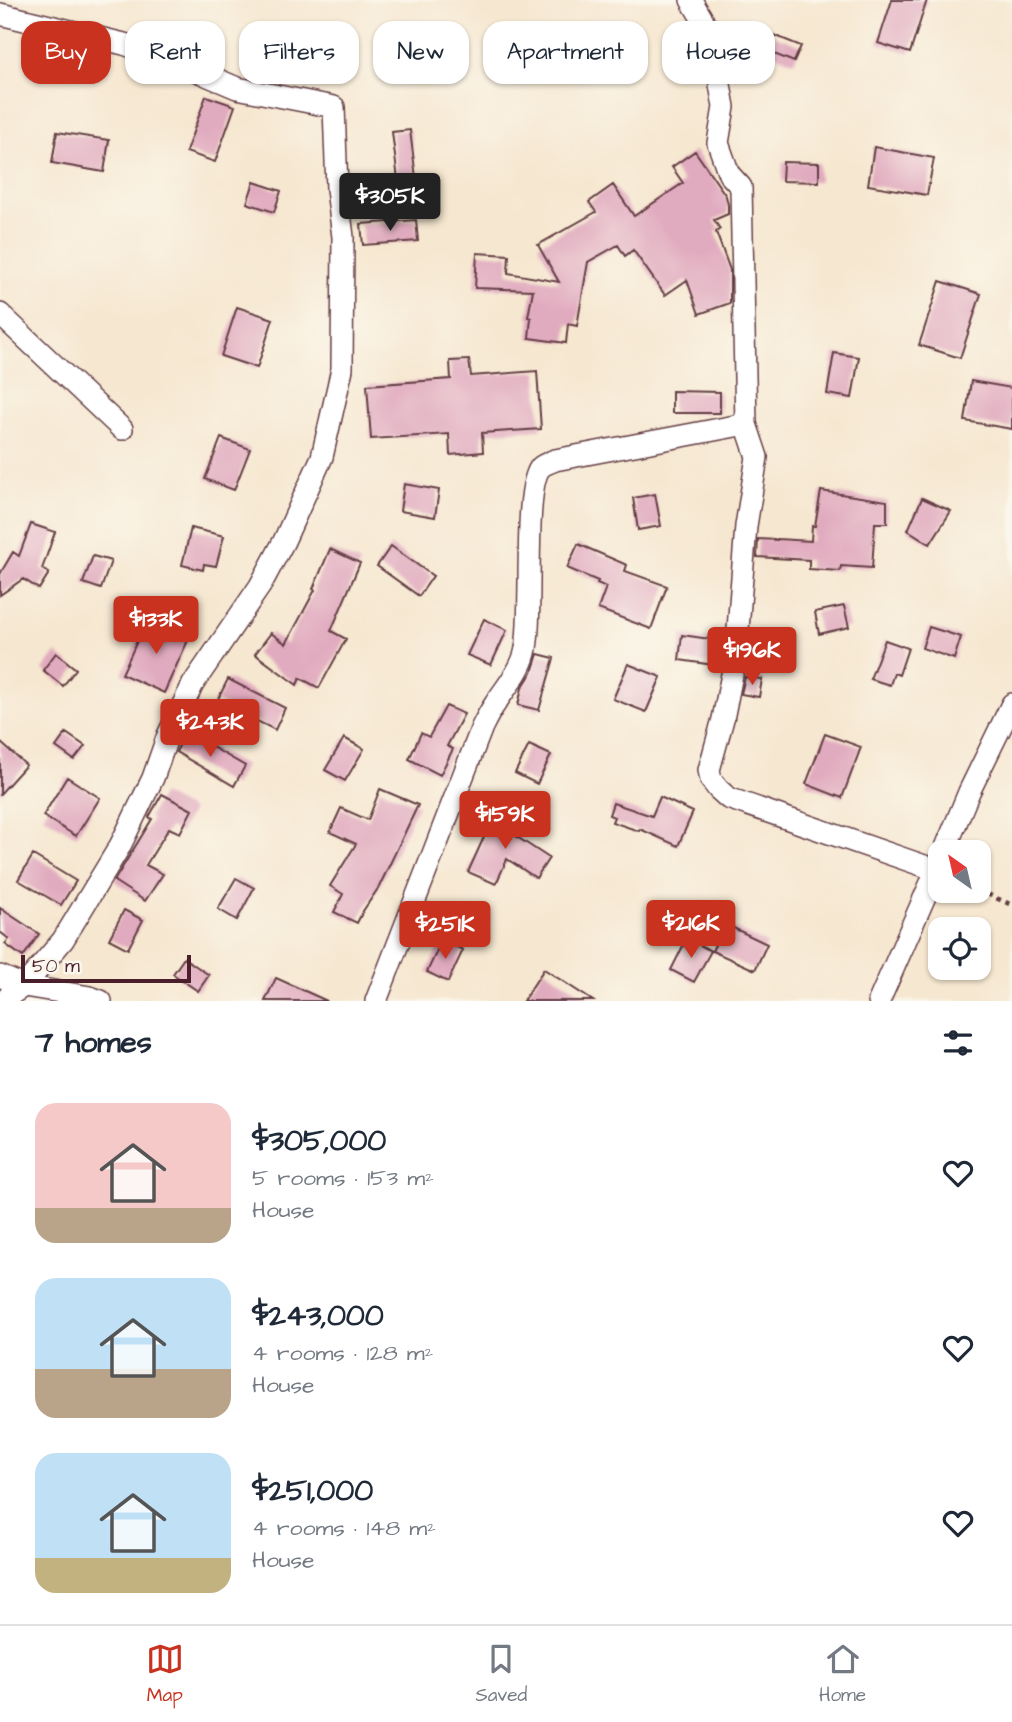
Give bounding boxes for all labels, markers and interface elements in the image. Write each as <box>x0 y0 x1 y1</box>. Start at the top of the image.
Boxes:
chip: Buy <box>21 21 111 84</box>
chip: Rent <box>125 21 225 84</box>
chip: Filters <box>239 21 359 84</box>
chip: New <box>373 21 469 84</box>
chip: Apartment <box>483 21 648 84</box>
chip: House <box>662 21 775 84</box>
pin: $305K <box>341 174 439 233</box>
text: $305K <box>355 180 425 212</box>
pin: $133K <box>107 596 205 656</box>
text: $133K <box>129 603 183 635</box>
pin: $196K <box>703 628 801 687</box>
text: $196K <box>723 634 781 666</box>
pin: $243K <box>161 700 259 759</box>
text: $243K <box>176 706 244 738</box>
pin: $159K <box>456 792 554 851</box>
text: $159K <box>475 798 535 830</box>
north arrow <box>928 840 990 903</box>
map controls <box>928 840 991 980</box>
pin: $216K <box>642 900 740 960</box>
pin: $251K <box>396 902 494 961</box>
text: $216K <box>662 907 720 939</box>
text: $251K <box>415 908 475 940</box>
button: locate <box>928 917 991 980</box>
scale bar <box>21 952 191 984</box>
text: 50 m <box>32 953 80 980</box>
text: 7 homes <box>35 1022 152 1064</box>
icon: filters <box>939 1024 977 1062</box>
text: $305,000 <box>252 1120 386 1162</box>
icon: home <box>91 1131 175 1215</box>
icon: heart <box>939 1154 977 1192</box>
text: 5 rooms · 153 m² <box>252 1162 434 1194</box>
text: House <box>252 1194 315 1226</box>
text: $243,000 <box>252 1295 384 1337</box>
icon: home <box>91 1306 175 1390</box>
icon: heart <box>939 1329 977 1367</box>
text: 4 rooms · 128 m² <box>252 1337 433 1369</box>
text: House <box>252 1369 315 1401</box>
text: $251,000 <box>252 1470 373 1512</box>
icon: home <box>91 1481 175 1565</box>
icon: heart <box>939 1504 977 1542</box>
text: 4 rooms · 148 m² <box>252 1512 436 1544</box>
text: House <box>252 1544 315 1576</box>
tab: Map <box>146 1640 184 1709</box>
tab: Saved <box>475 1640 527 1709</box>
tab: Home <box>819 1640 866 1709</box>

